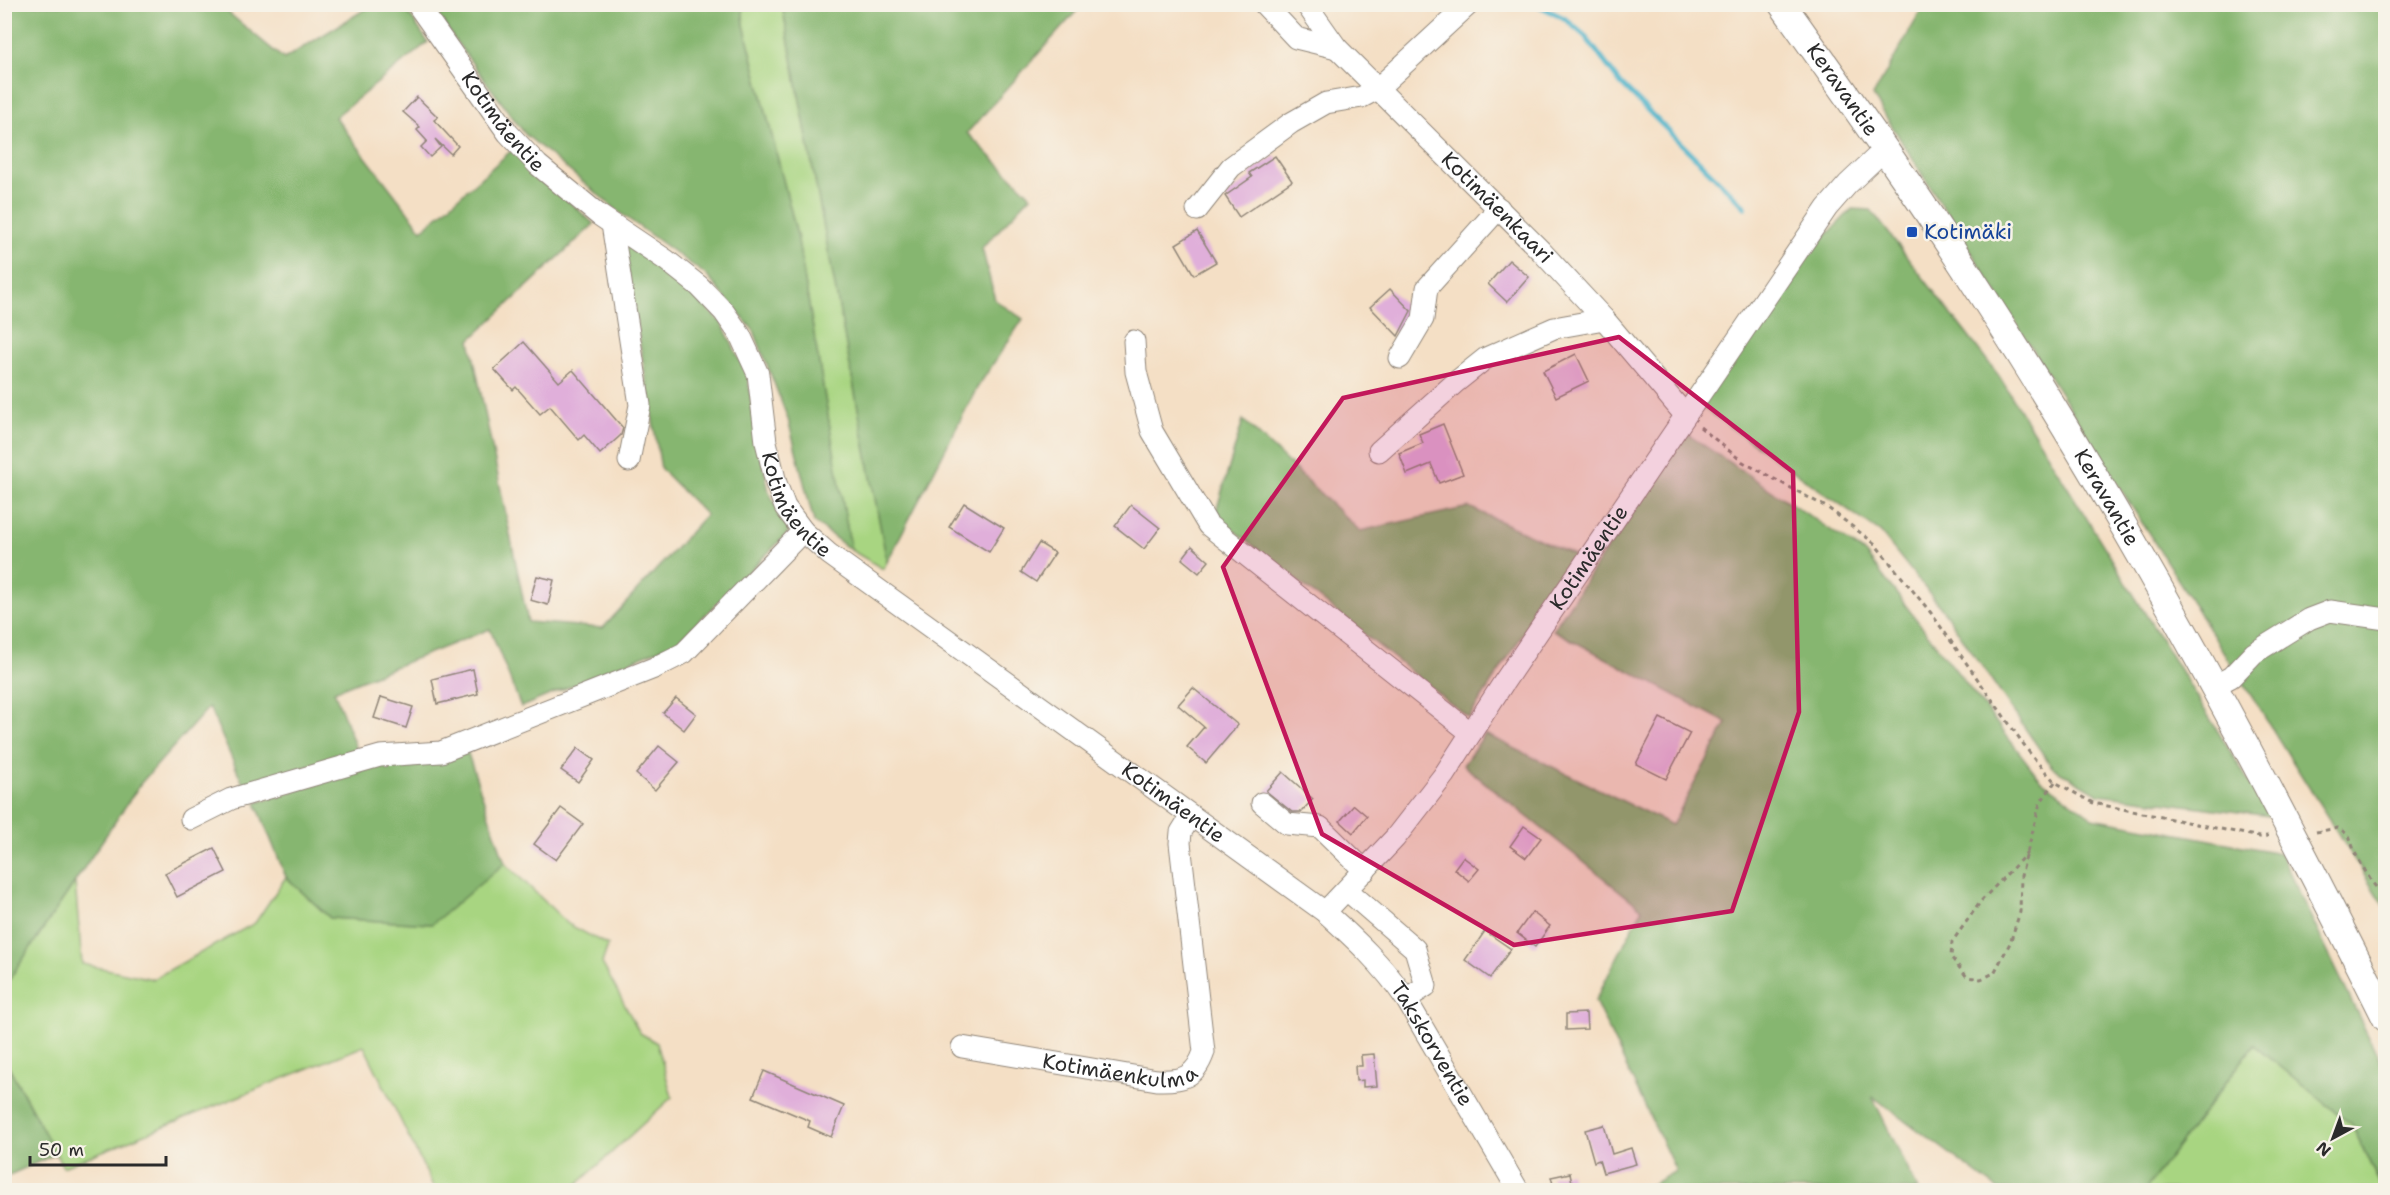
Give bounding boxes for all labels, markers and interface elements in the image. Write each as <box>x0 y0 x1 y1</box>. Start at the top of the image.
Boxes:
street label: Keravantie <box>1800 38 1885 142</box>
street label: Kotimäentie <box>455 66 552 178</box>
street label: Kotimäenkaari <box>1435 146 1560 269</box>
place label: Kotimäki <box>1924 218 2012 246</box>
marker: Kotimäki <box>1905 225 1919 239</box>
street label: Keravantie <box>2067 444 2146 551</box>
street label: Kotimäentie <box>755 449 838 564</box>
street label: Kotimäentie <box>1543 500 1635 616</box>
street label: Kotimäentie <box>1116 756 1231 849</box>
street label: Takskorventie <box>1384 976 1480 1111</box>
street label: Kotimäenkulma <box>1040 1047 1203 1095</box>
north arrow <box>2303 1108 2363 1168</box>
scale bar <box>30 1129 166 1167</box>
text: N <box>2312 1137 2335 1161</box>
text: 50 m <box>39 1138 84 1162</box>

